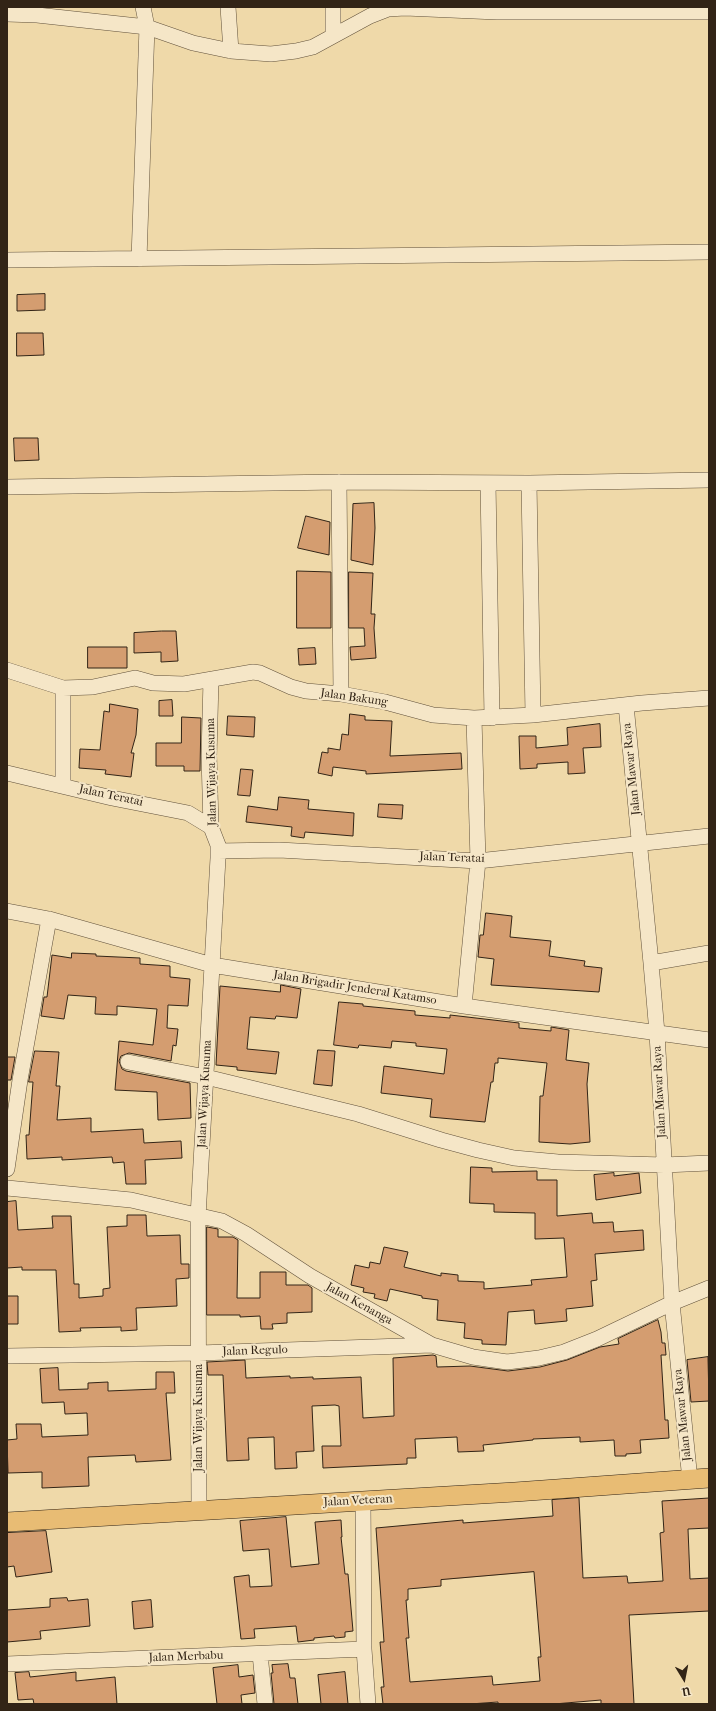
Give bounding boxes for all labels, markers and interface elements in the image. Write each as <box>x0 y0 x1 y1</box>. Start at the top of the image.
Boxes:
street label: Jalan Bakung <box>319 686 389 710</box>
street label: Jalan Wijaya Kusuma <box>204 718 220 826</box>
street label: Jalan Mawar Raya <box>620 722 644 816</box>
street label: Jalan Teratai <box>78 782 144 810</box>
street label: Jalan Teratai <box>419 850 485 866</box>
street label: Jalan Brigadir Jenderal Katamso <box>272 968 438 1008</box>
street label: Jalan Wijaya Kusuma <box>195 1040 215 1148</box>
street label: Jalan Mawar Raya <box>650 1045 670 1139</box>
street label: Jalan Kenanga <box>323 1280 395 1328</box>
street label: Jalan Regulo <box>222 1343 288 1359</box>
street label: Jalan Wijaya Kusuma <box>192 1364 206 1472</box>
street label: Jalan Mawar Raya <box>671 1368 695 1462</box>
street label: Jalan Veteran <box>323 1492 393 1510</box>
street label: Jalan Merbabu <box>148 1648 224 1666</box>
north arrow <box>664 1659 704 1699</box>
text: U <box>681 1684 692 1698</box>

